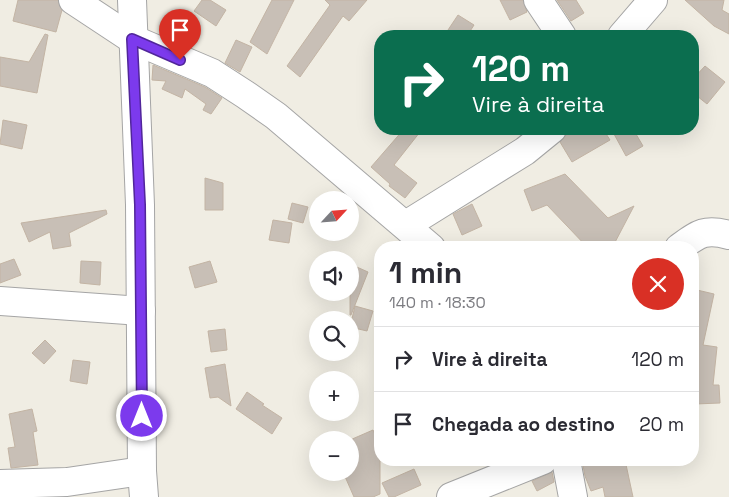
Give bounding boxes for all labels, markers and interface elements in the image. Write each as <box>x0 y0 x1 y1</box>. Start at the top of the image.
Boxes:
pin <box>159 9 201 60</box>
icon: arrive <box>166 16 194 44</box>
text: 120 m <box>472 47 570 91</box>
icon: right <box>389 50 454 115</box>
text: Vire à direita <box>472 90 604 118</box>
north arrow <box>309 191 359 241</box>
map controls <box>309 191 359 481</box>
button: sound <box>309 251 359 301</box>
text: 1 min <box>389 253 462 292</box>
button: close <box>632 258 684 310</box>
text: 140 m · 18:30 <box>389 292 486 313</box>
button: search <box>309 311 359 361</box>
icon: right <box>389 345 417 373</box>
text: Vire à direita <box>432 347 548 372</box>
text: 120 m <box>631 347 684 372</box>
button: + <box>309 371 359 421</box>
position arrow <box>115 389 167 441</box>
icon: arrive <box>389 410 417 438</box>
text: Chegada ao destino <box>432 412 615 437</box>
text: 20 m <box>639 412 684 437</box>
button: − <box>309 431 359 481</box>

